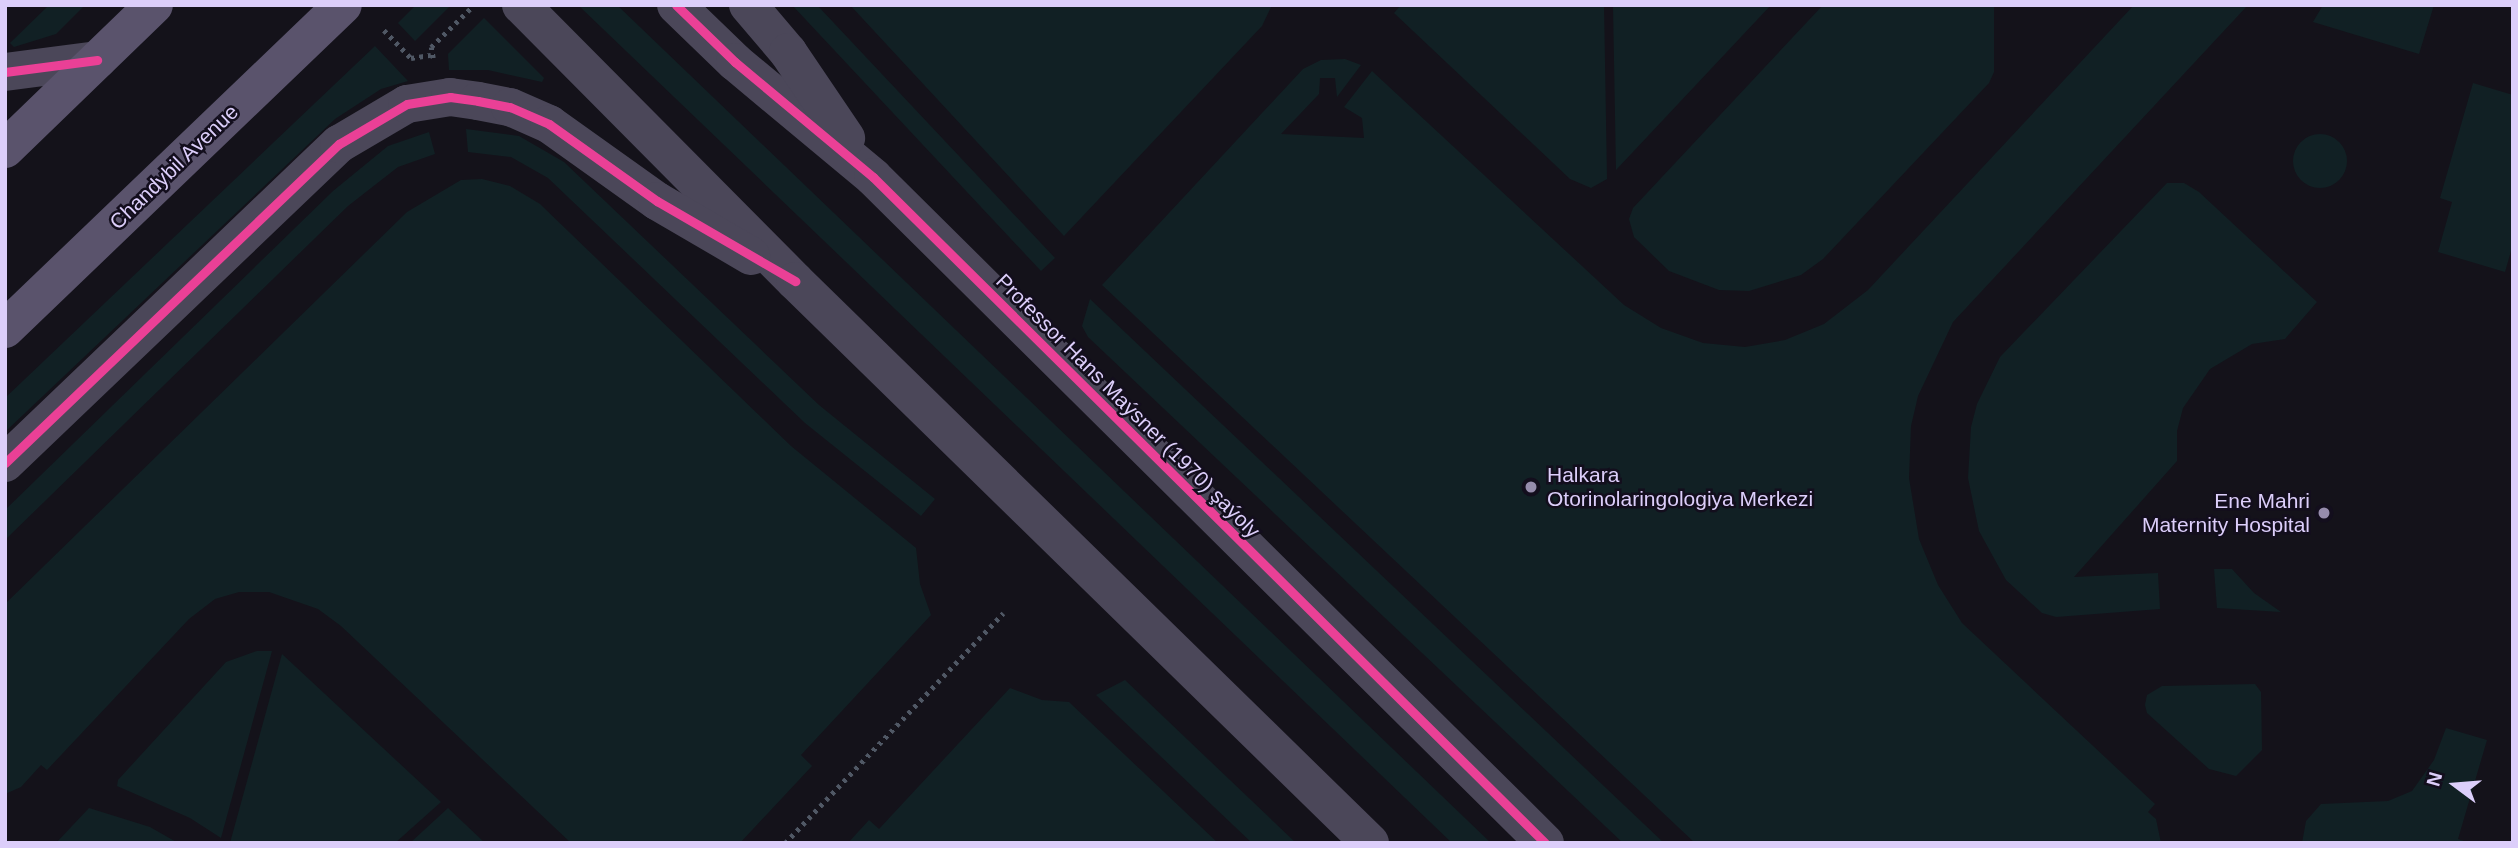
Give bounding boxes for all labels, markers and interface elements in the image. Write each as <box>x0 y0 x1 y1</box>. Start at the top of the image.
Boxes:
street label: Chandybil Avenue <box>104 99 244 235</box>
street label: Professor Hans Maýsner (1970) şaýoly <box>991 269 1265 543</box>
place label: Halkara Otorinolaringologiya Merkezi <box>1547 462 1813 512</box>
marker: Halkara Otorinolaringologiya Merkezi <box>1521 477 1541 497</box>
place label: Ene Mahri Maternity Hospital <box>2142 488 2310 538</box>
marker: Ene Mahri Maternity Hospital <box>2316 505 2332 521</box>
north arrow <box>2420 750 2490 820</box>
text: N <box>2422 770 2446 789</box>

